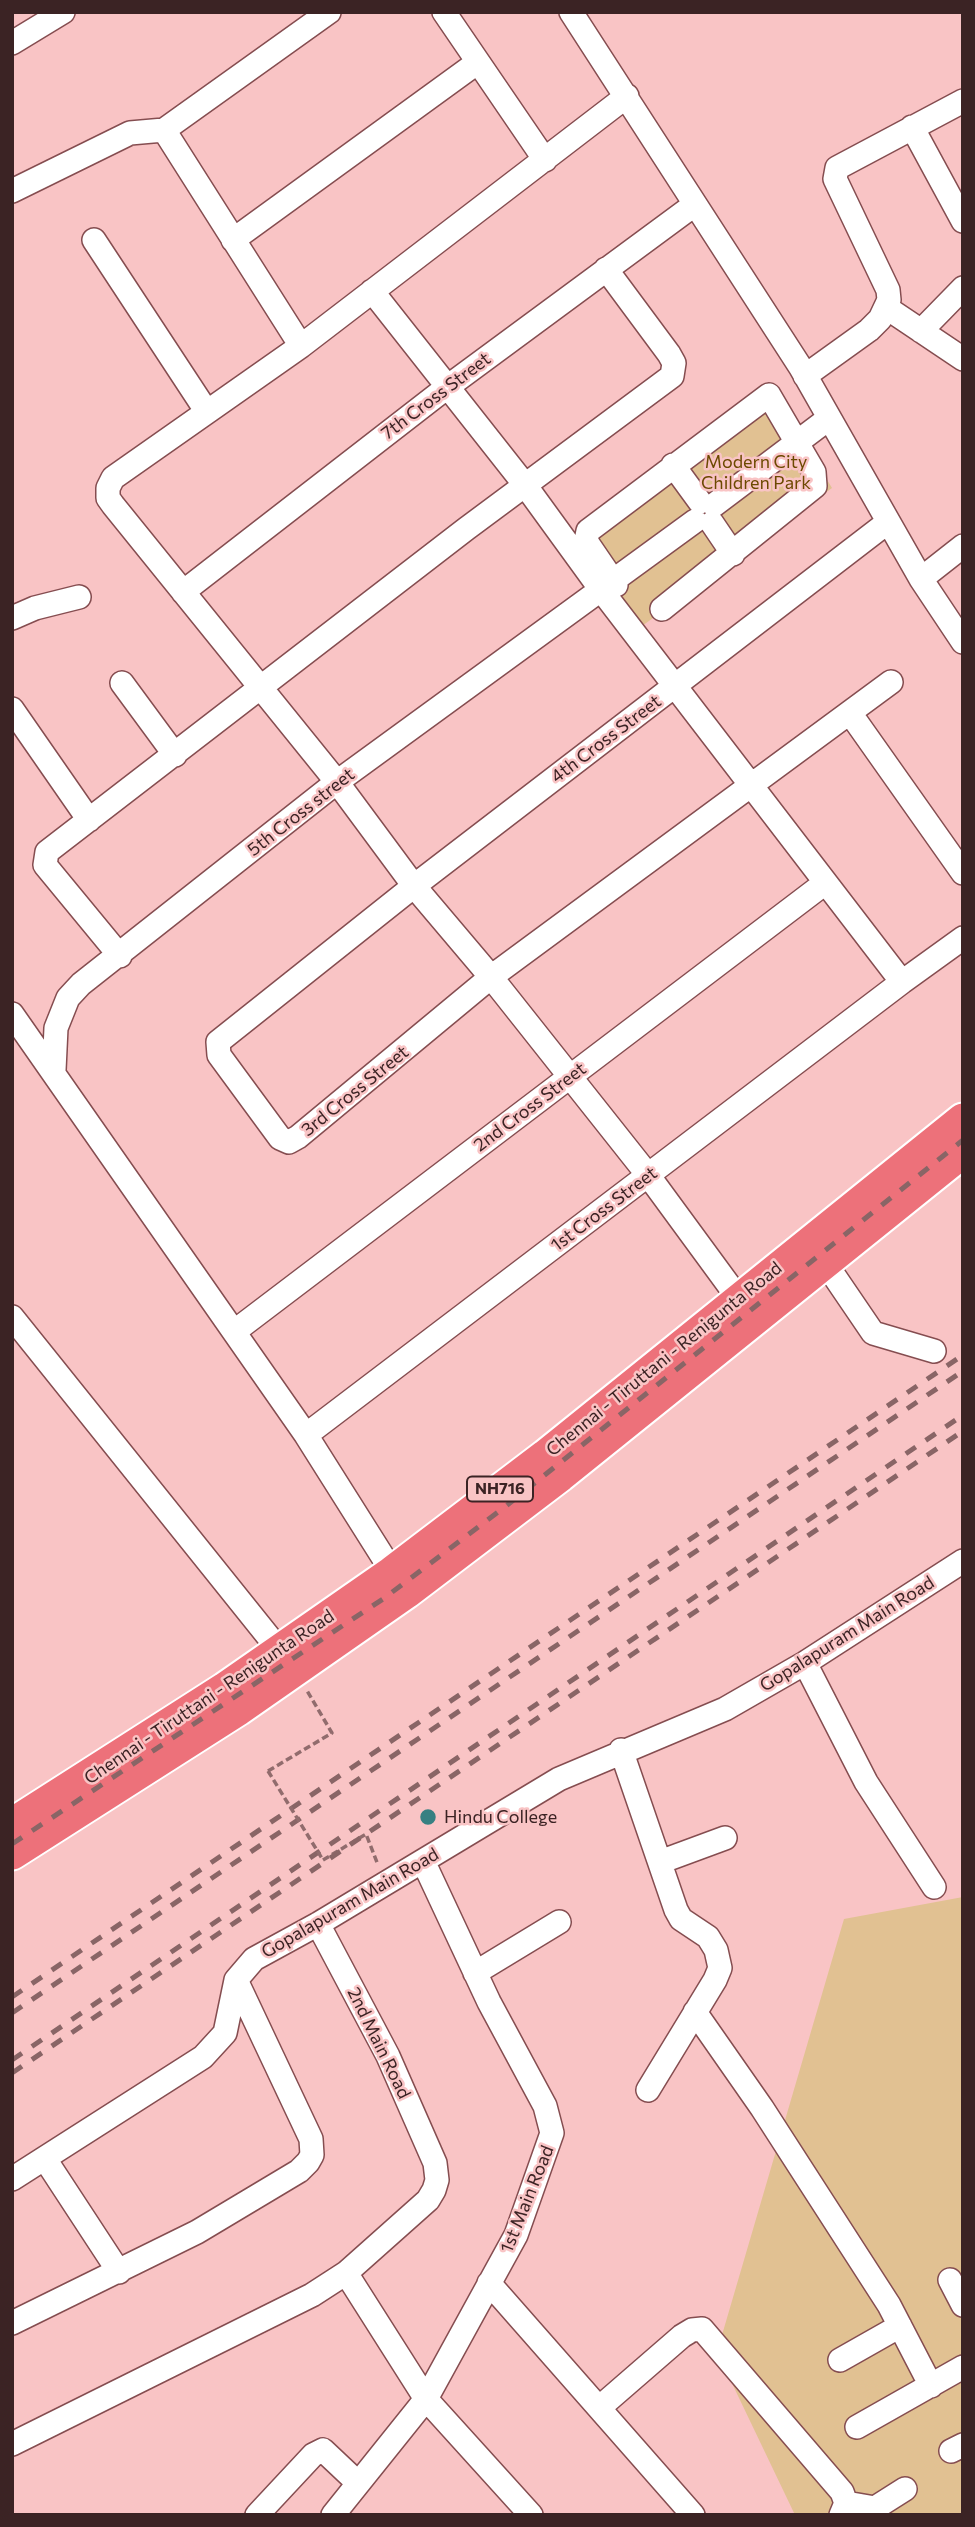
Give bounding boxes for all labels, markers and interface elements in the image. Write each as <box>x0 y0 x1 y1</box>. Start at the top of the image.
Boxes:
street label: 7th Cross Street <box>377 348 495 444</box>
park label: Modern City Children Park <box>701 451 811 494</box>
street label: 4th Cross Street <box>547 691 665 787</box>
street label: 5th Cross street <box>243 764 359 860</box>
street label: 3rd Cross Street <box>297 1041 413 1141</box>
street label: 2nd Cross Street <box>470 1058 590 1156</box>
street label: 1st Cross Street <box>547 1162 661 1256</box>
street label: Chennai - Tiruttani - Renigunta Road <box>542 1257 786 1461</box>
road number: NH716 <box>467 1476 533 1502</box>
street label: Gopalapuram Main Road <box>756 1572 938 1696</box>
street label: Chennai - Tiruttani - Renigunta Road <box>80 1605 338 1789</box>
place label: Hindu College <box>444 1806 557 1828</box>
marker: Hindu College <box>418 1807 438 1827</box>
street label: Gopalapuram Main Road <box>257 1843 443 1963</box>
street label: 2nd Main Road <box>343 1984 415 2102</box>
street label: 1st Main Road <box>496 2142 558 2256</box>

